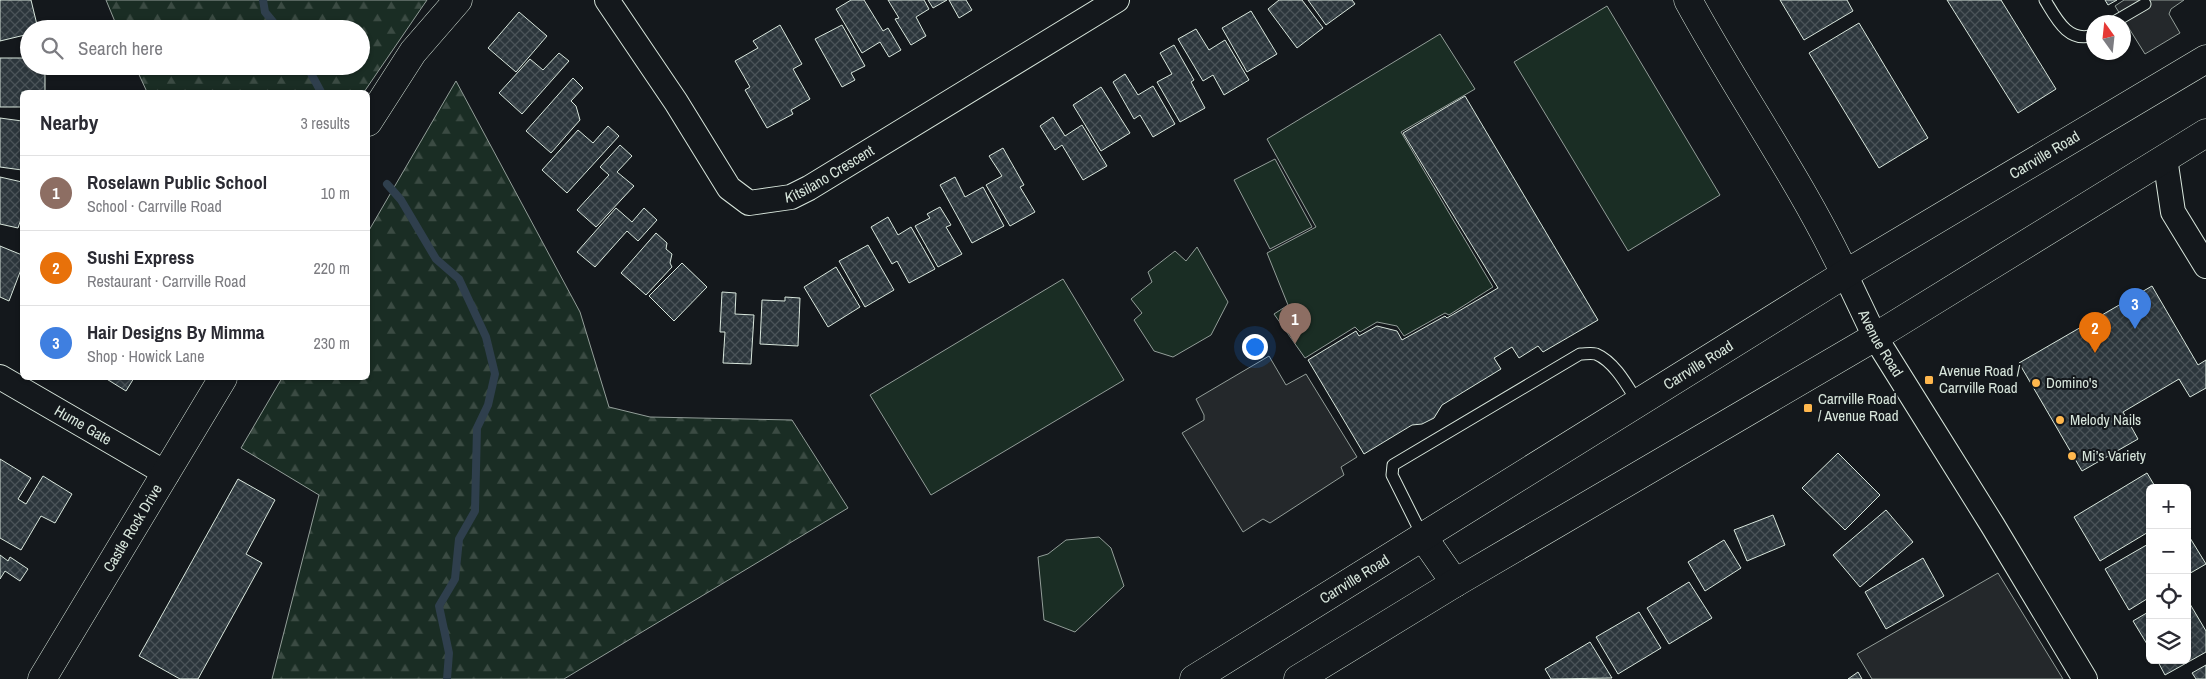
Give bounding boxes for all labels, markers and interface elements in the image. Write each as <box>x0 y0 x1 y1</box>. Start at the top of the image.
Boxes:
north arrow <box>2086 15 2131 60</box>
search box <box>20 20 370 75</box>
icon: search <box>38 34 66 62</box>
text: Search here <box>78 35 163 61</box>
text: Nearby <box>40 108 98 137</box>
text: 3 results <box>300 112 350 134</box>
street label: Carrville Road <box>2005 126 2084 184</box>
street label: Kitsilano Crescent <box>784 139 878 208</box>
text: Roselawn Public School <box>87 169 267 195</box>
text: 1 <box>52 182 60 204</box>
text: 10 m <box>321 182 350 204</box>
text: School · Carrville Road <box>87 195 222 217</box>
text: Sushi Express <box>87 244 194 270</box>
text: 2 <box>52 257 60 279</box>
text: 220 m <box>314 257 350 279</box>
text: Restaurant · Carrville Road <box>87 270 246 292</box>
pin: 3 <box>2119 288 2151 329</box>
pin: 1 <box>1279 303 1311 344</box>
street label: Avenue Road <box>1853 305 1908 381</box>
pin: 2 <box>2079 312 2111 353</box>
text: Hair Designs By Mimma <box>87 319 265 345</box>
text: 3 <box>52 332 60 354</box>
text: 230 m <box>314 332 350 354</box>
your location <box>1242 334 1268 360</box>
street label: Carrville Road <box>1659 335 1737 394</box>
text: Shop · Howick Lane <box>87 345 204 367</box>
place label: Avenue Road / Carrville Road <box>1938 360 2021 398</box>
place label: Domino's <box>2046 372 2098 393</box>
marker: Avenue Road / Carrville Road <box>1923 374 1935 386</box>
marker: Domino's <box>2030 377 2042 389</box>
place label: Carrville Road / Avenue Road <box>1818 388 1899 426</box>
street label: Hume Gate <box>51 400 116 450</box>
marker: Carrville Road / Avenue Road <box>1802 402 1814 414</box>
place label: Melody Nails <box>2070 409 2141 430</box>
marker: Melody Nails <box>2054 414 2066 426</box>
place label: Mi’s Variety <box>2082 445 2147 466</box>
marker: Mi’s Variety <box>2066 450 2078 462</box>
street label: Castle Rock Drive <box>98 480 167 576</box>
map controls <box>2146 484 2191 664</box>
button: + <box>2146 484 2191 529</box>
button: − <box>2146 529 2191 574</box>
street label: Carrville Road <box>1315 549 1393 608</box>
button: locate <box>2146 574 2191 619</box>
button: layers <box>2146 619 2191 664</box>

